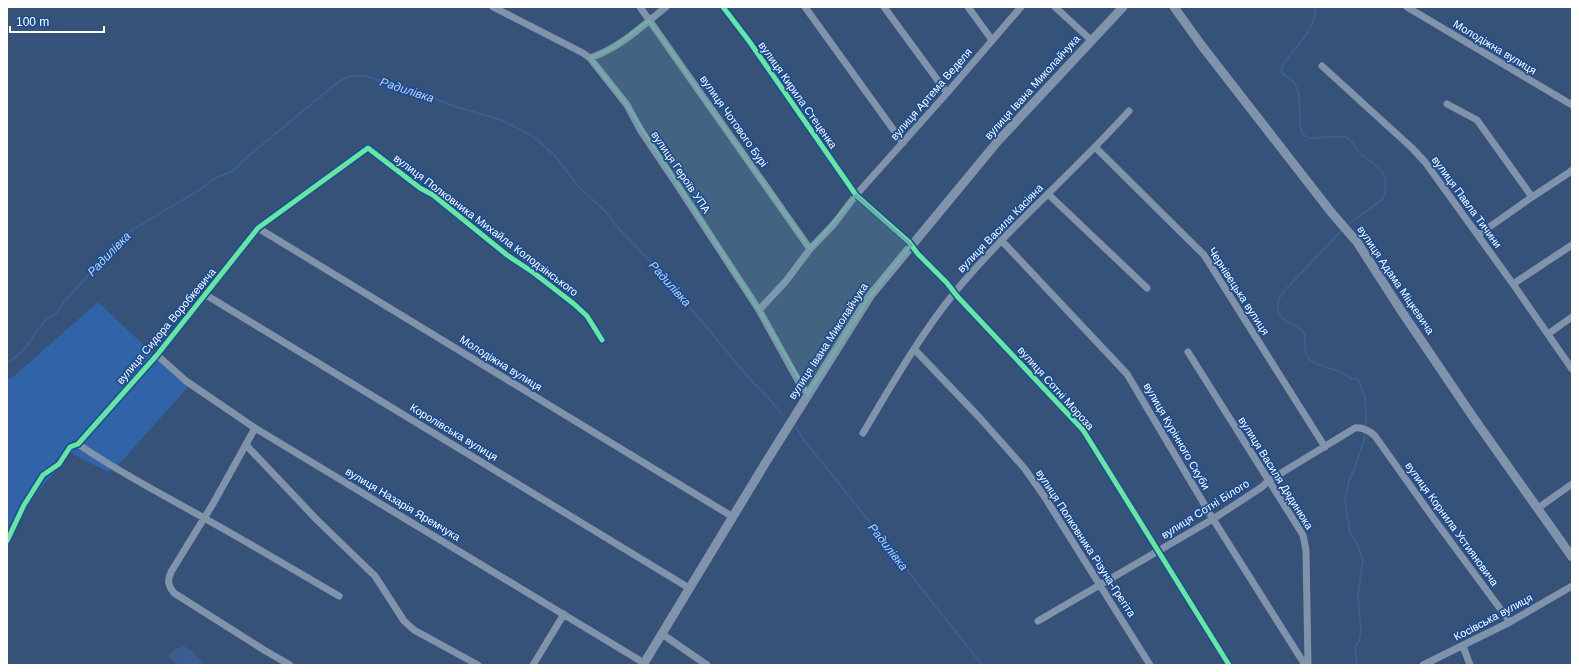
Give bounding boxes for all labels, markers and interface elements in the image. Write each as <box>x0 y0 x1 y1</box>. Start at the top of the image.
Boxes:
scale bar <box>10 8 104 34</box>
text: 100 m <box>16 15 49 29</box>
street label: Молодіжна вулиця <box>1451 17 1539 77</box>
street label: вулиця Івана Миколайчука <box>982 32 1083 142</box>
street label: вулиця Кирила Стеценка <box>756 39 840 151</box>
street label: вулиця Артема Веделя <box>888 46 974 142</box>
street label: вулиця Чотового Бурі <box>698 73 770 169</box>
water label: Радилівка <box>378 75 436 105</box>
street label: вулиця Героїв УПА <box>649 129 713 216</box>
street label: вулиця Полковника Михайла Колодзінського <box>391 152 581 298</box>
street label: вулиця Павла Тичини <box>1430 154 1504 250</box>
street label: вулиця Василя Касіяна <box>955 181 1046 275</box>
street label: вулиця Адама Міцкевича <box>1355 224 1437 337</box>
water label: Радилівка <box>85 229 134 279</box>
street label: Чернівецька вулиця <box>1206 245 1272 337</box>
water label: Радилівка <box>646 258 694 310</box>
street label: вулиця Сидора Воробкевича <box>114 265 219 386</box>
street label: вулиця Івана Миколайчука <box>786 280 871 401</box>
street label: Молодіжна вулиця <box>458 333 544 393</box>
street label: вулиця Сотні Мороза <box>1015 344 1097 433</box>
street label: вулиця Курінного Скуби <box>1141 380 1213 492</box>
street label: Королівська вулиця <box>408 401 500 463</box>
street label: вулиця Василя Дядинюка <box>1236 414 1316 532</box>
street label: вулиця Корнила Устияновича <box>1403 460 1501 589</box>
street label: вулиця Назарія Яремчука <box>344 465 463 543</box>
street label: вулиця Полковника Різуна-Грегіта <box>1034 467 1139 620</box>
street label: вулиця Сотні Білого <box>1159 477 1251 541</box>
water label: Радилівка <box>865 521 911 574</box>
street label: Косівська вулиця <box>1452 591 1534 643</box>

